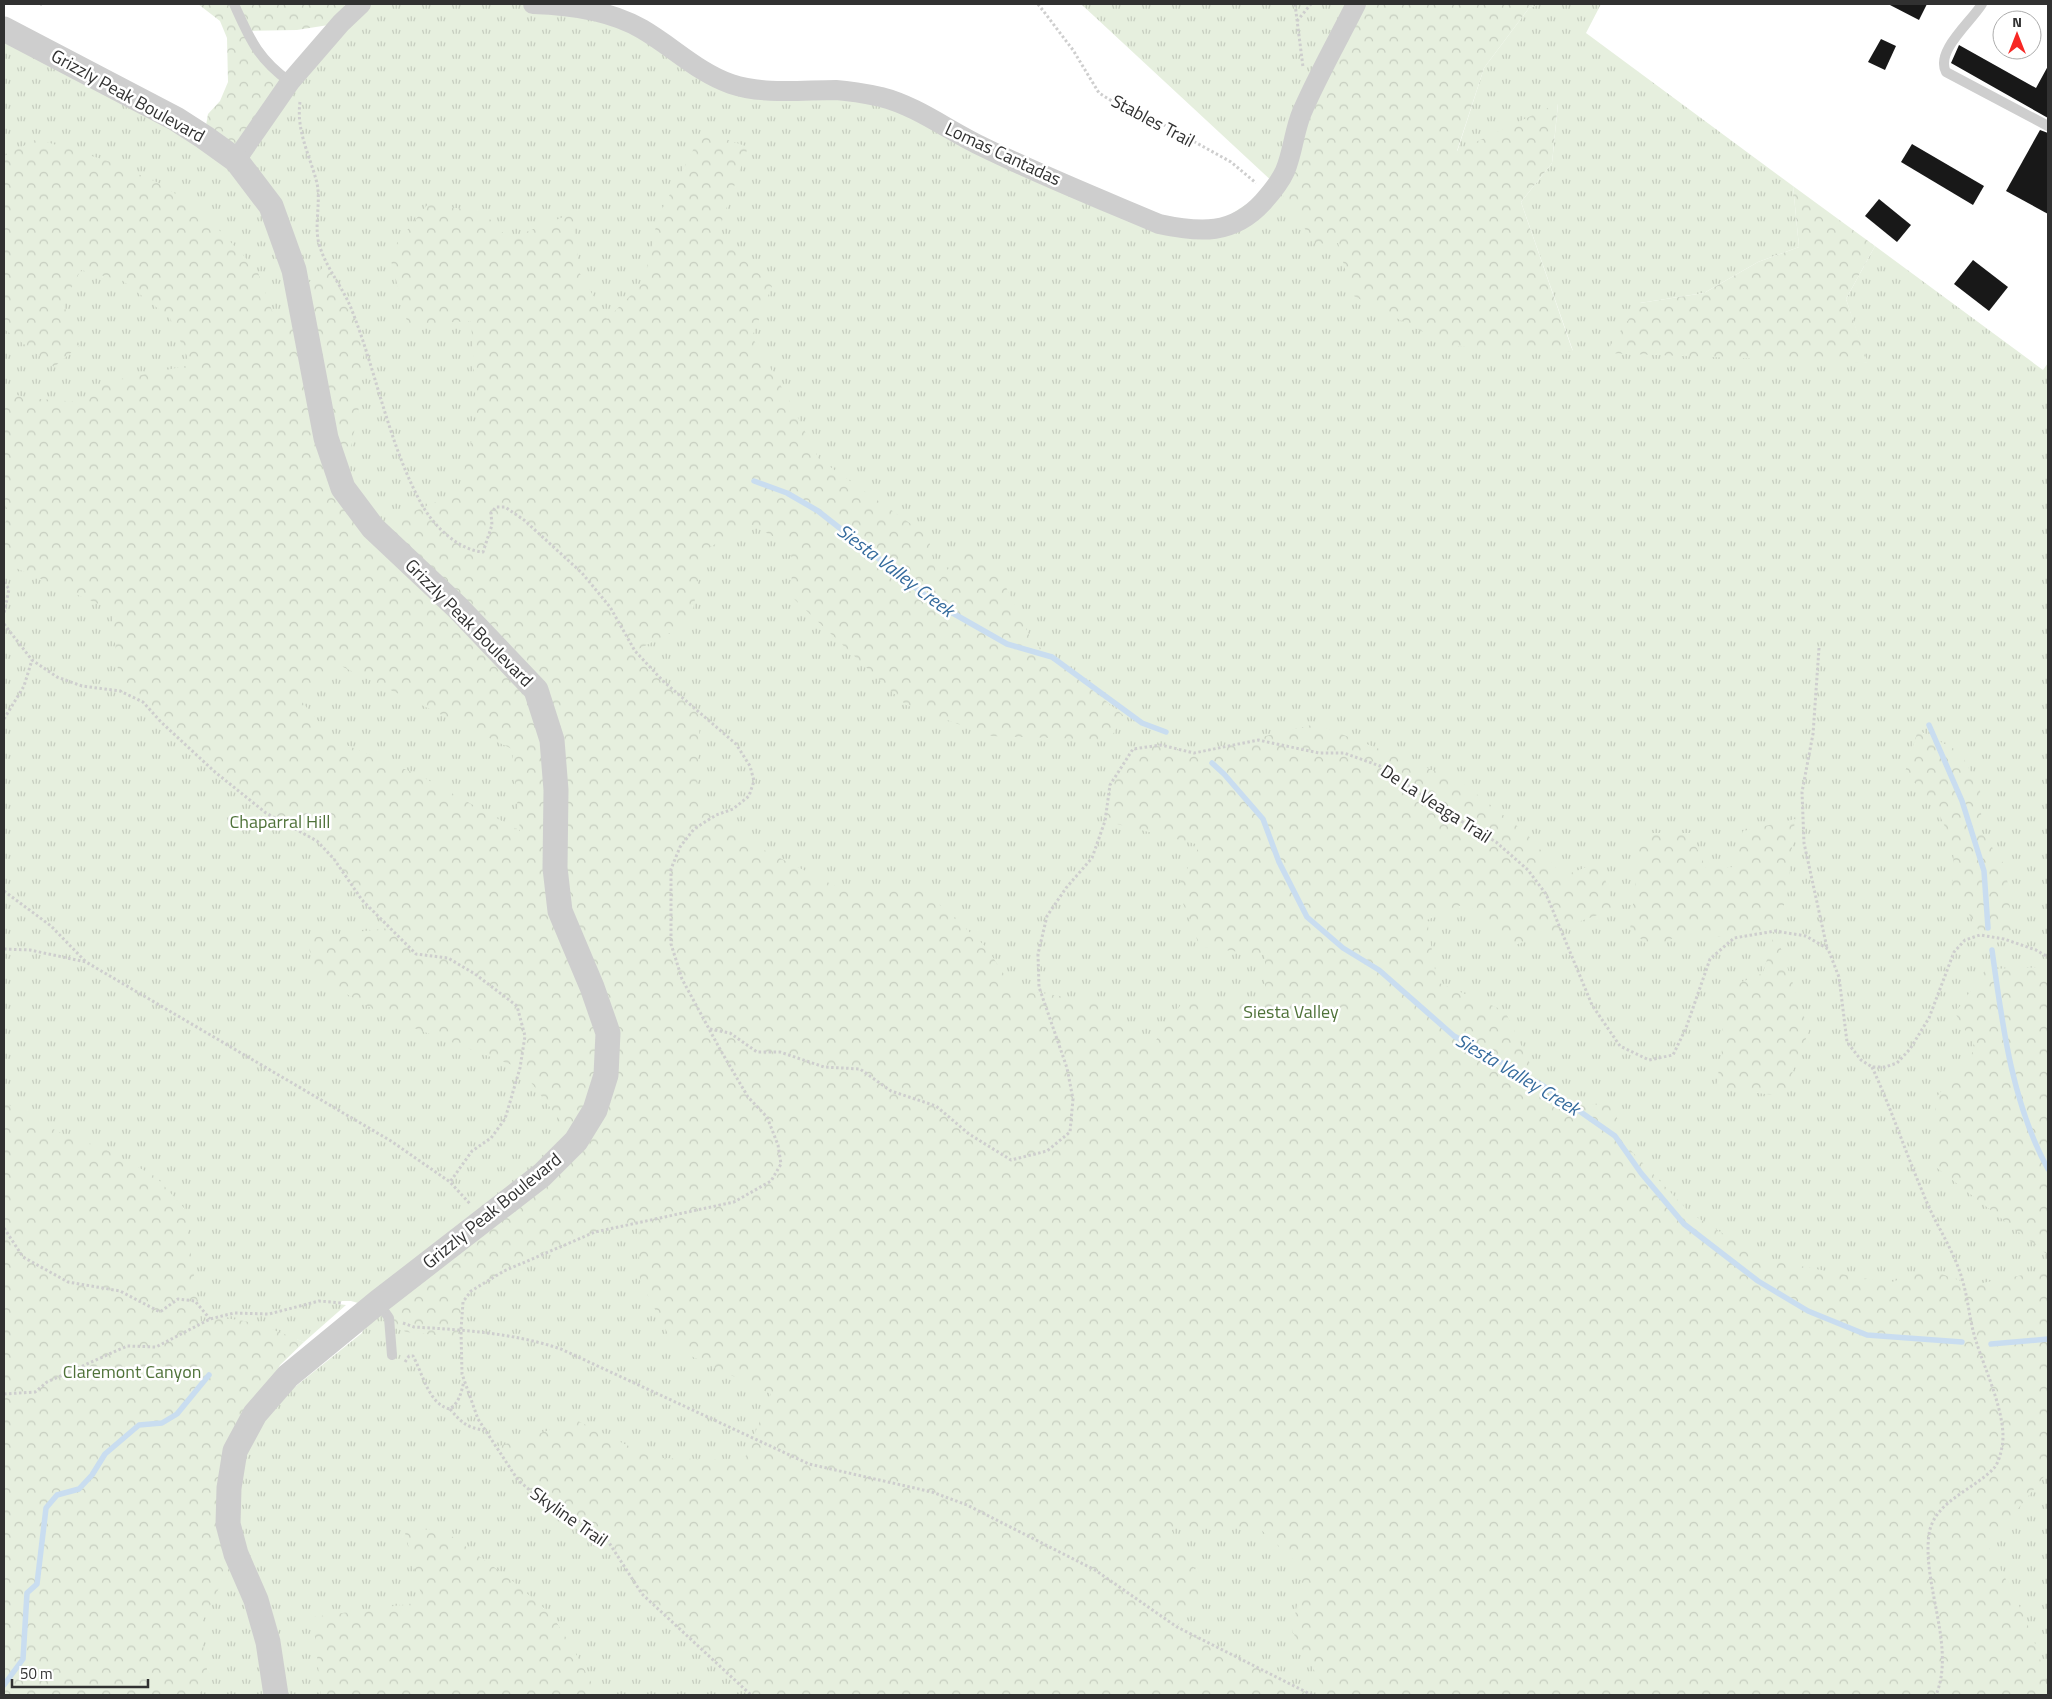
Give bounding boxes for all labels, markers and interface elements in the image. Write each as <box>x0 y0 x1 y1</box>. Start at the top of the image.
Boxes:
north arrow <box>1992 10 2042 60</box>
text: N <box>2012 11 2022 32</box>
street label: Grizzly Peak Boulevard <box>46 42 210 149</box>
street label: Stables Trail <box>1107 87 1200 154</box>
street label: Lomas Cantadas <box>941 115 1066 192</box>
water label: Siesta Valley Creek <box>832 516 963 625</box>
street label: Grizzly Peak Boulevard <box>399 552 540 693</box>
street label: De La Veaga Trail <box>1375 757 1497 850</box>
park label: Chaparral Hill <box>230 808 330 835</box>
park label: Siesta Valley <box>1243 998 1339 1025</box>
water label: Siesta Valley Creek <box>1451 1025 1588 1123</box>
street label: Grizzly Peak Boulevard <box>416 1146 567 1275</box>
park label: Claremont Canyon <box>63 1358 201 1385</box>
street label: Skyline Trail <box>525 1480 614 1553</box>
scale bar <box>12 1656 149 1688</box>
text: 50 m <box>20 1662 53 1685</box>

